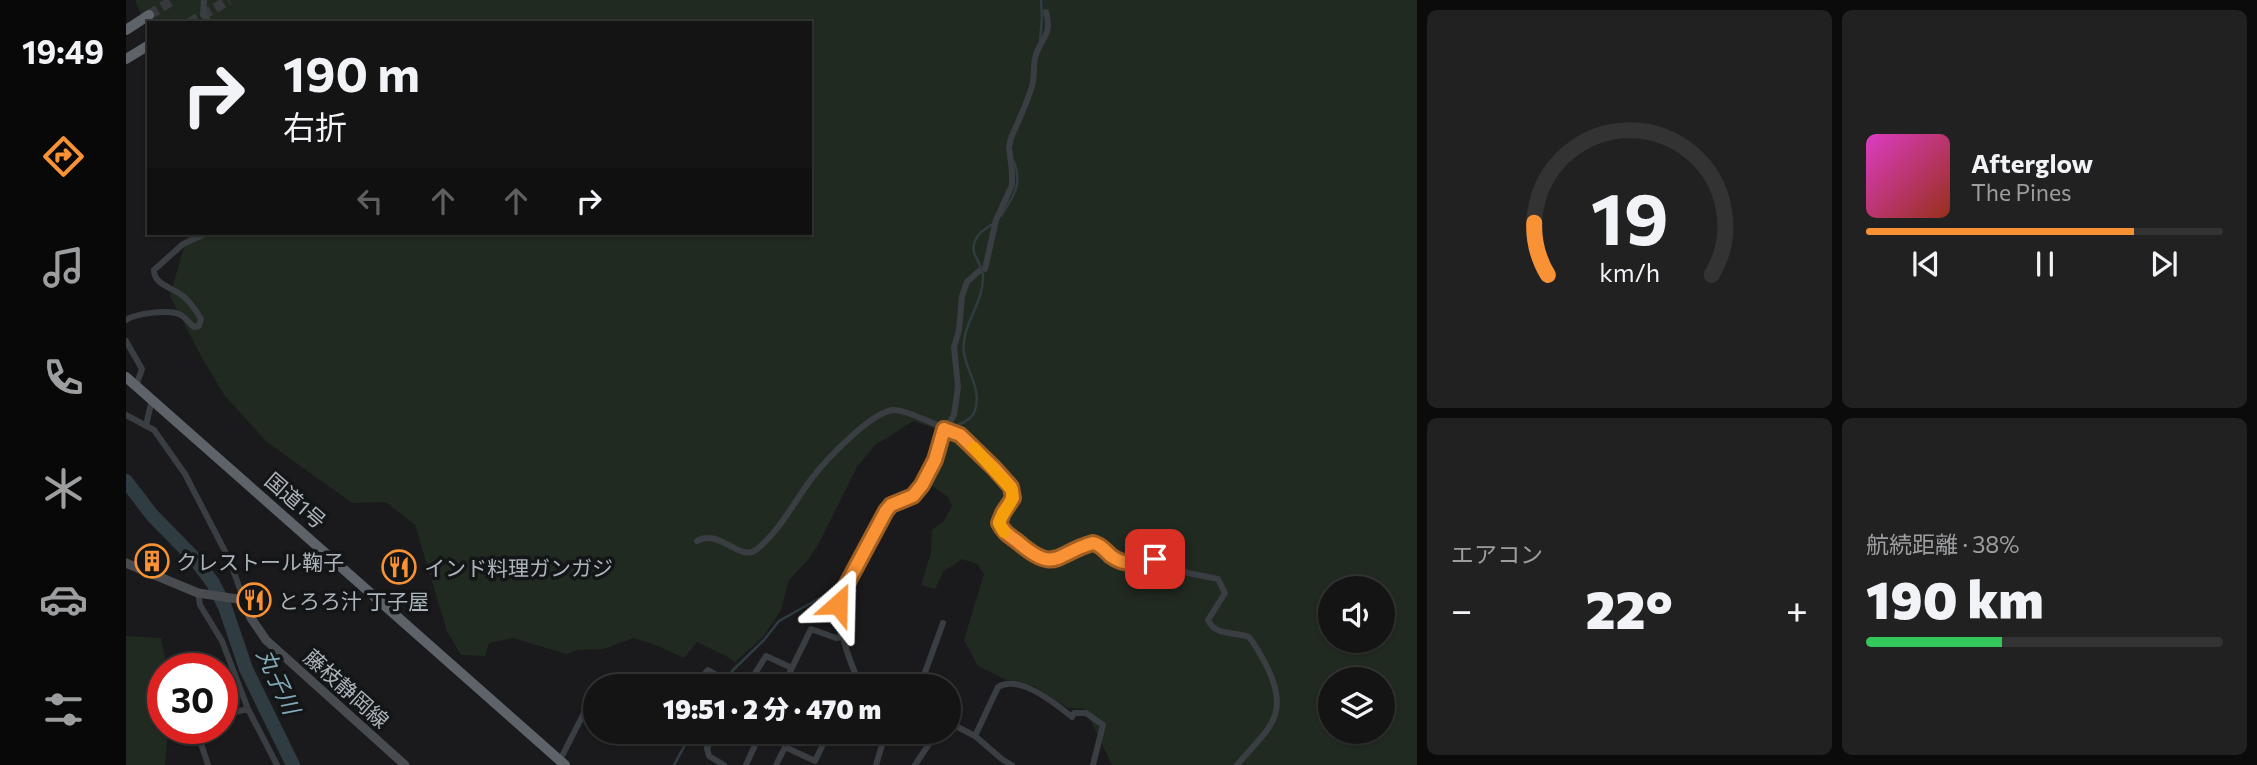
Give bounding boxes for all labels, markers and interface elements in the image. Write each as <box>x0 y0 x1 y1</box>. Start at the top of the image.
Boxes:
text: 19:49 <box>22 31 104 71</box>
text: 190 m <box>283 42 420 102</box>
icon: right <box>168 49 259 140</box>
text: 右折 <box>283 106 347 146</box>
icon: directions <box>39 132 88 181</box>
text: Afterglow <box>1971 147 2093 178</box>
text: 19 <box>1591 171 1668 260</box>
text: The Pines <box>1971 178 2072 206</box>
icon: left <box>351 182 389 220</box>
icon: ahead <box>424 182 462 220</box>
icon: ahead <box>497 182 535 220</box>
icon: right <box>570 182 608 220</box>
icon: music <box>39 243 88 292</box>
icon: previous <box>1907 245 1945 283</box>
icon: pause <box>2026 245 2064 283</box>
icon: next <box>2145 245 2183 283</box>
text: km/h <box>1599 257 1660 287</box>
icon: phone <box>39 353 88 402</box>
icon: climate <box>39 464 88 513</box>
street label: 国道1号 <box>261 467 331 533</box>
pin <box>1125 529 1185 589</box>
text: 航続距離 · 38% <box>1866 530 2020 558</box>
icon: arrive <box>1136 540 1174 578</box>
text: エアコン <box>1451 540 1543 568</box>
building icon: クレストール鞠子 <box>133 542 171 580</box>
restaurant icon: インド料理ガンガジ <box>380 548 418 586</box>
place label: クレストール鞠子 <box>176 549 344 574</box>
place label: インド料理ガンガジ <box>424 555 613 580</box>
text: 190 km <box>1866 566 2044 630</box>
position arrow <box>801 567 875 641</box>
icon: car <box>39 575 88 624</box>
map controls <box>1318 576 1395 744</box>
button: sound <box>1318 576 1395 653</box>
text: 22° <box>1585 576 1673 640</box>
restaurant icon: とろろ汁 丁子屋 <box>235 581 273 619</box>
text: − <box>1451 585 1473 632</box>
text: + <box>1786 585 1808 632</box>
place label: とろろ汁 丁子屋 <box>278 588 429 613</box>
water label: 丸子川 <box>252 644 308 721</box>
street label: 藤枝静岡線 <box>300 644 394 732</box>
speed limit sign: 30 <box>147 653 238 744</box>
button: layers <box>1318 667 1395 744</box>
icon: filters <box>39 685 88 734</box>
text: 19:51 · 2 分 · 470 m <box>663 693 881 724</box>

